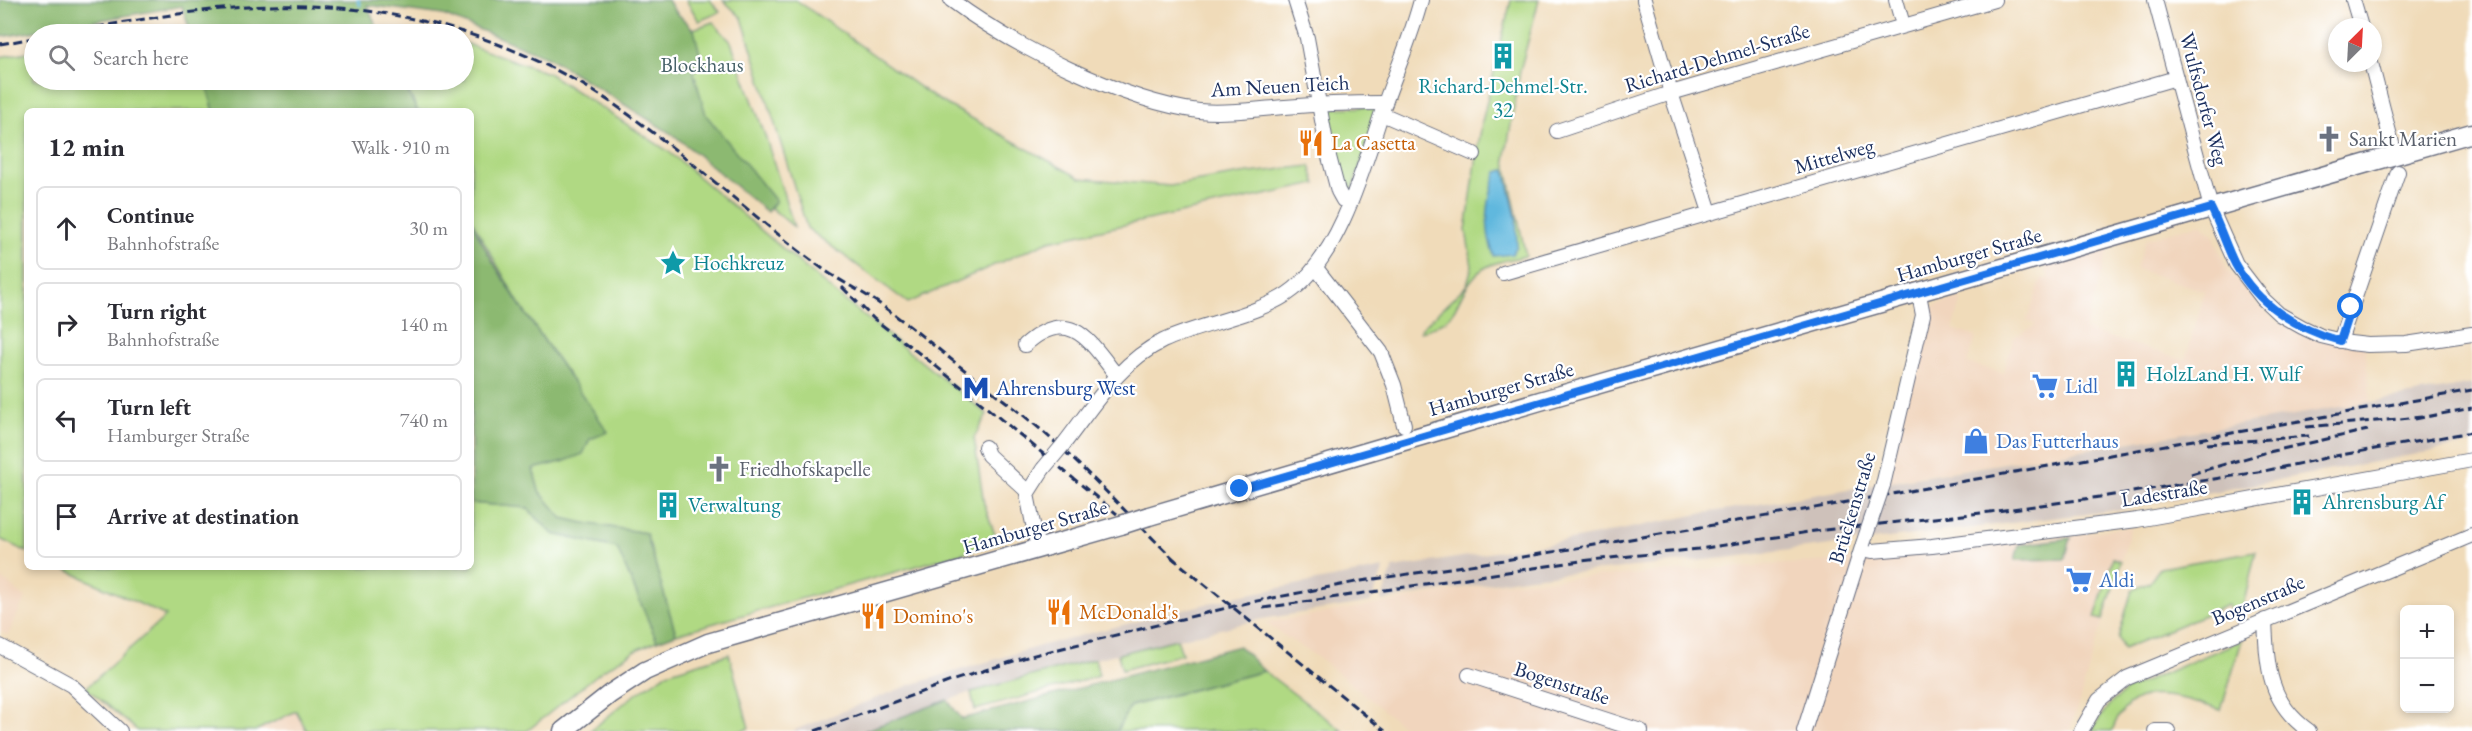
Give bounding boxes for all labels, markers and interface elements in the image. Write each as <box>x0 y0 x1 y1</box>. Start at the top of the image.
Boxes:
street label: Richard-Dehmel-Straße <box>1621 17 1813 98</box>
north arrow <box>2328 18 2382 72</box>
search box <box>24 24 474 90</box>
street label: Wulfsdorfer Weg <box>2174 29 2235 169</box>
icon: search <box>45 41 78 74</box>
building icon: Richard-Dehmel-Str. 32 <box>1488 41 1518 71</box>
text: Search here <box>93 43 188 72</box>
park label: Blockhaus <box>660 51 744 78</box>
street label: Am Neuen Teich <box>1209 68 1350 103</box>
place label: Richard-Dehmel-Str. 32 <box>1418 72 1588 123</box>
church icon: Sankt Marien <box>2314 124 2344 154</box>
place label: Sankt Marien <box>2349 125 2457 152</box>
restaurant icon: La Casetta <box>1296 128 1326 158</box>
place label: La Casetta <box>1331 129 1416 156</box>
text: 12 min <box>48 130 125 164</box>
street label: Mittelweg <box>1791 131 1878 180</box>
text: Walk · 910 m <box>351 134 450 160</box>
text: Continue <box>107 201 194 230</box>
icon: ahead <box>50 212 83 245</box>
text: 30 m <box>409 215 448 241</box>
street label: Hamburger Straße <box>1893 221 2045 288</box>
text: Bahnhofstraße <box>107 230 219 256</box>
place icon: Hochkreuz <box>658 248 688 278</box>
place label: Hochkreuz <box>693 249 784 276</box>
route start <box>2337 293 2363 319</box>
text: Turn right <box>107 297 206 326</box>
icon: right <box>50 308 83 341</box>
text: 140 m <box>400 311 448 337</box>
text: Bahnhofstraße <box>107 326 219 352</box>
street label: Hamburger Straße <box>1425 355 1577 422</box>
building icon: HolzLand H. Wulf <box>2111 359 2141 389</box>
place label: HolzLand H. Wulf <box>2146 360 2303 387</box>
supermarket icon: Lidl <box>2030 371 2060 401</box>
place label: Lidl <box>2065 372 2098 399</box>
metro station icon: Ahrensburg West <box>961 373 991 403</box>
place label: Ahrensburg West <box>995 374 1136 401</box>
text: Turn left <box>107 393 191 422</box>
icon: left <box>50 404 83 437</box>
text: 740 m <box>400 407 448 433</box>
text: Hamburger Straße <box>107 422 250 448</box>
shop icon: Das Futterhaus <box>1961 426 1991 456</box>
place label: Das Futterhaus <box>1996 427 2119 454</box>
street label: Brückenstraße <box>1822 449 1881 567</box>
church icon: Friedhofskapelle <box>704 454 734 484</box>
place label: Friedhofskapelle <box>739 455 871 482</box>
street label: Ladestraße <box>2119 472 2209 513</box>
route end <box>1226 475 1252 501</box>
building icon: Ahrensburg Af <box>2287 487 2317 517</box>
place label: Ahrensburg Af <box>2321 488 2446 515</box>
building icon: Verwaltung <box>653 490 683 520</box>
place label: Verwaltung <box>688 491 781 518</box>
street label: Hamburger Straße <box>959 493 1111 560</box>
icon: arrive <box>50 500 83 533</box>
text: Arrive at destination <box>107 502 299 531</box>
supermarket icon: Aldi <box>2064 565 2094 595</box>
place label: Aldi <box>2098 566 2134 593</box>
street label: Bogenstraße <box>2207 568 2309 631</box>
restaurant icon: McDonald's <box>1044 597 1074 627</box>
place label: McDonald's <box>1079 598 1179 625</box>
restaurant icon: Domino's <box>858 601 888 631</box>
place label: Domino's <box>893 602 973 629</box>
map controls <box>2400 605 2454 713</box>
button: + <box>2400 605 2454 659</box>
street label: Bogenstraße <box>1511 654 1613 711</box>
button: − <box>2400 659 2454 713</box>

